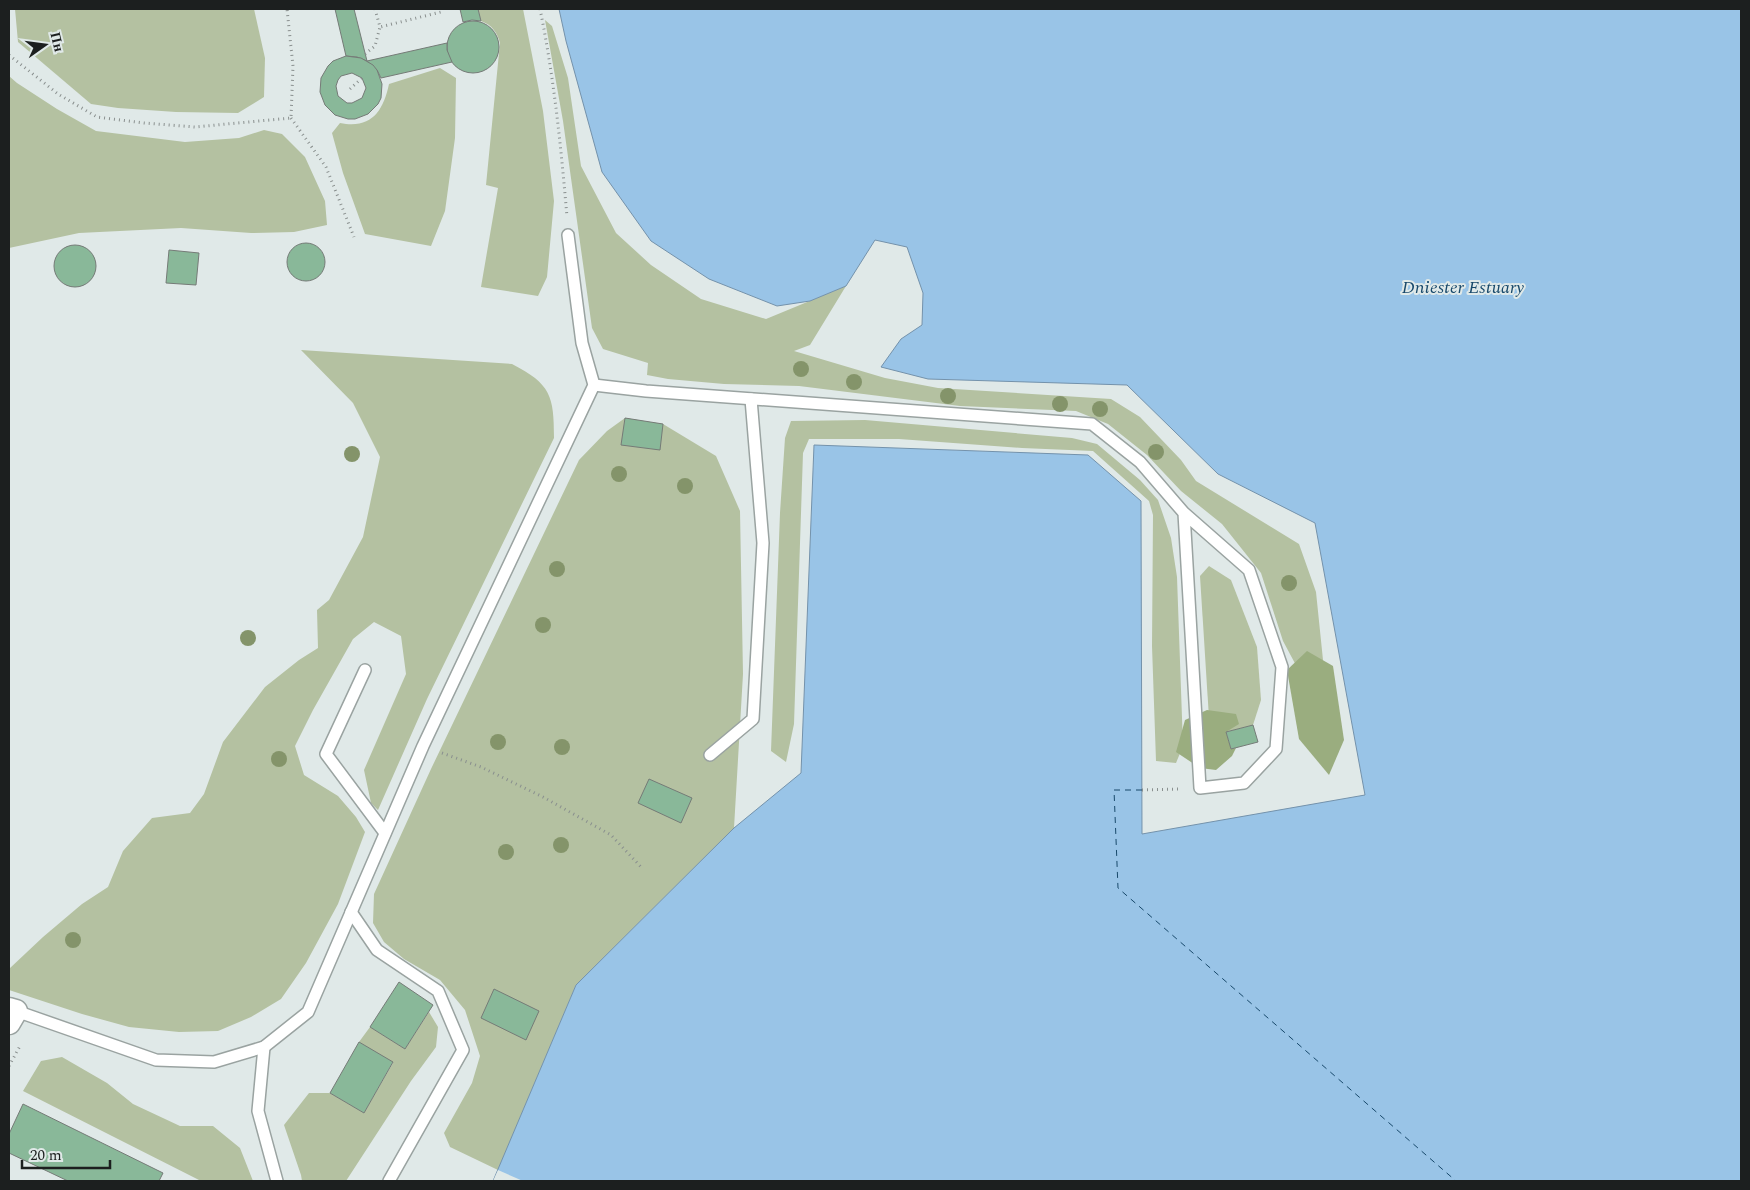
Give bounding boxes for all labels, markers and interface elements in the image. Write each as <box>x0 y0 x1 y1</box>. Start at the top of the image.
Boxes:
north arrow <box>20 20 70 70</box>
text: Пн <box>45 30 70 54</box>
water label: Dniester Estuary <box>1402 274 1524 301</box>
scale bar <box>22 1138 110 1170</box>
text: 20 m <box>30 1144 62 1167</box>

